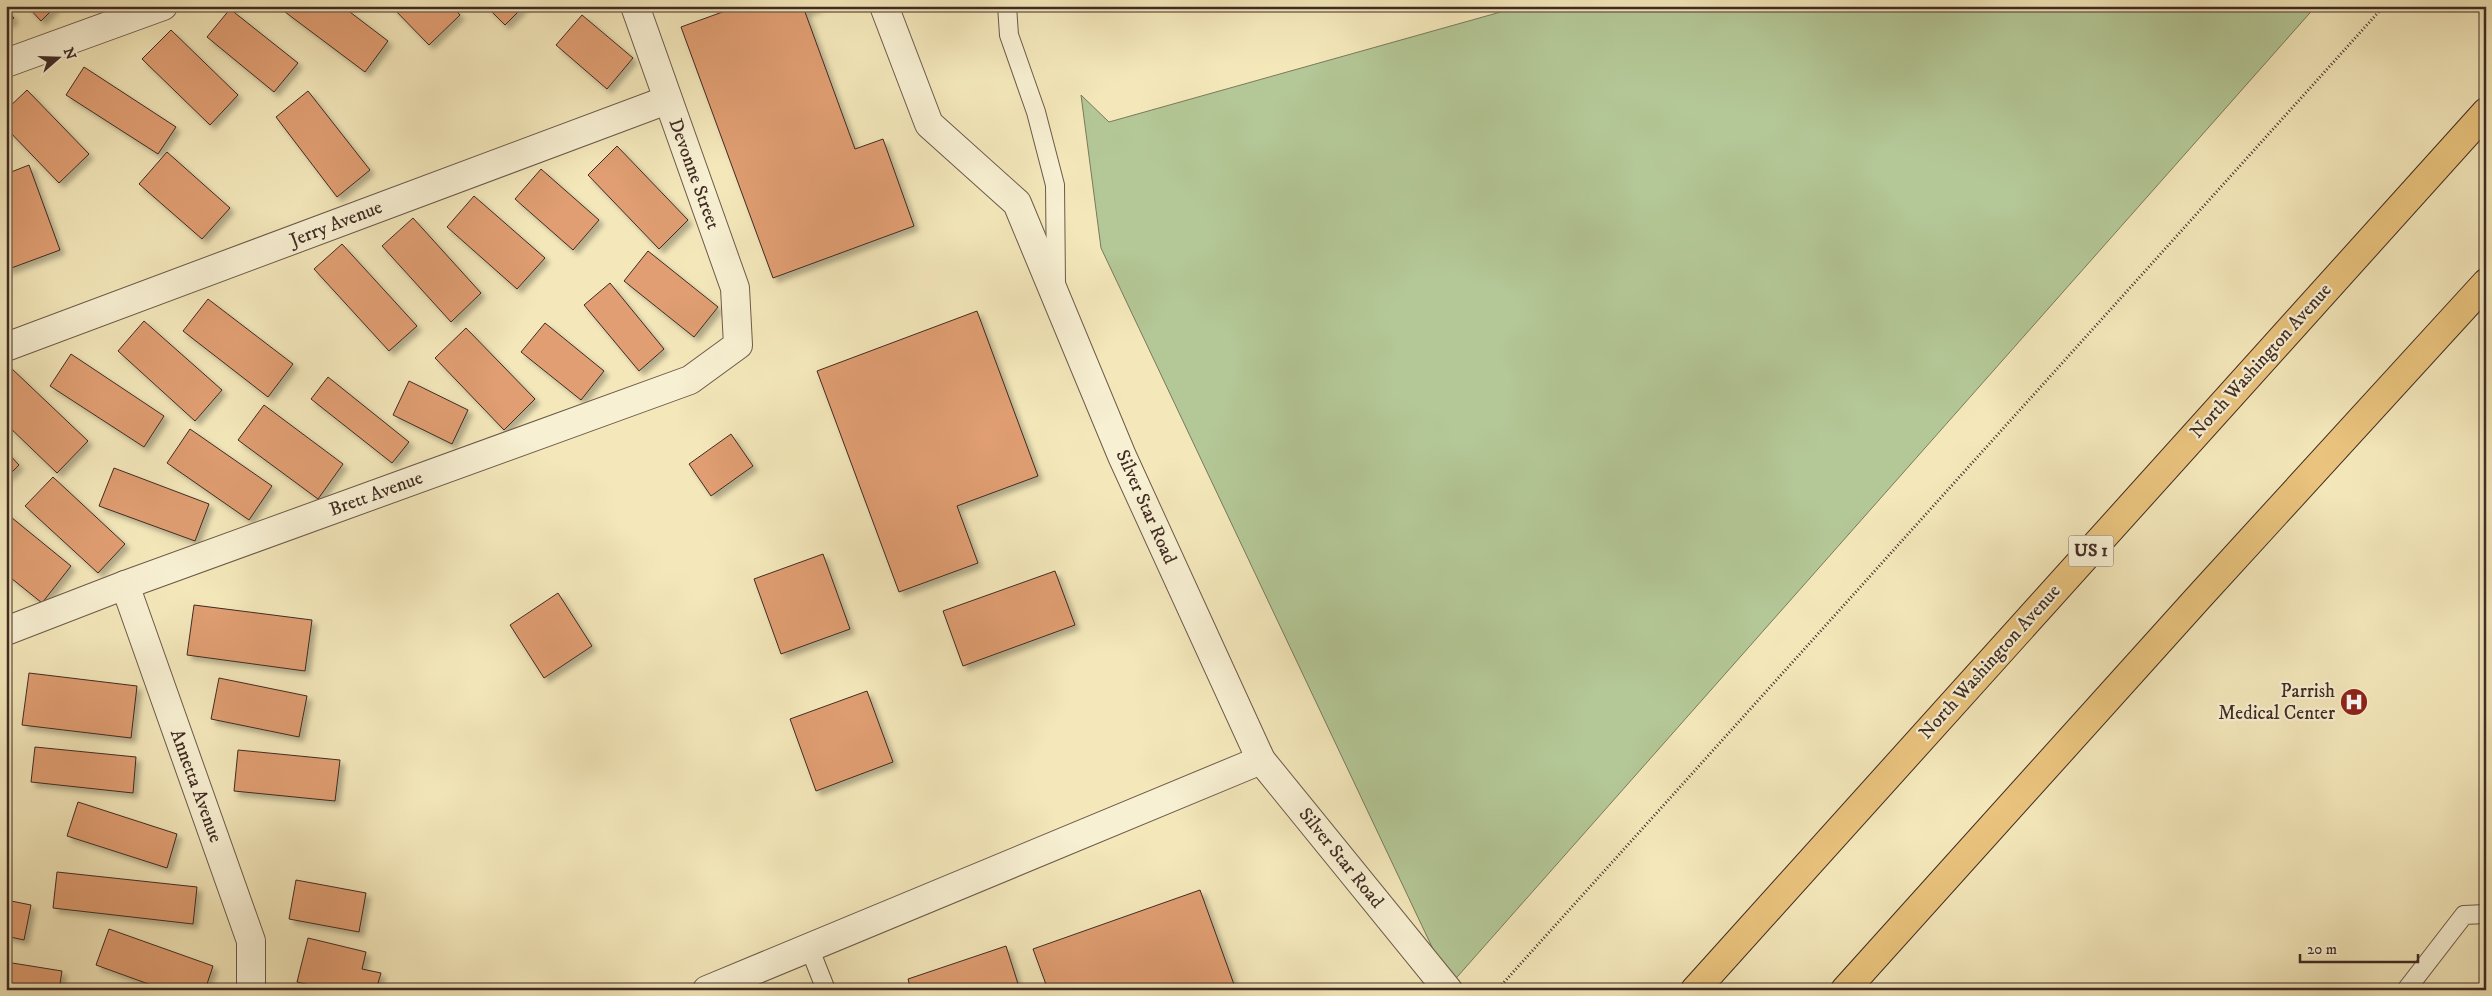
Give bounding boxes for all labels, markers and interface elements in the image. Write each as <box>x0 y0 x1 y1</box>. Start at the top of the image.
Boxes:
north arrow <box>32 32 82 82</box>
text: N <box>59 45 80 63</box>
street label: Devonne Street <box>663 115 725 233</box>
street label: Jerry Avenue <box>285 196 386 253</box>
street label: North Washington Avenue <box>2185 279 2337 443</box>
street label: Silver Star Road <box>1111 446 1182 568</box>
street label: Brett Avenue <box>326 466 426 522</box>
road number: US 1 <box>2068 536 2114 566</box>
street label: North Washington Avenue <box>1914 580 2066 744</box>
place label: Parrish Medical Center <box>2218 680 2335 725</box>
hospital icon: Parrish Medical Center <box>2339 687 2369 717</box>
street label: Annetta Avenue <box>165 726 227 846</box>
street label: Silver Star Road <box>1294 803 1389 913</box>
scale bar <box>2300 931 2417 963</box>
text: 20 m <box>2307 940 2337 959</box>

